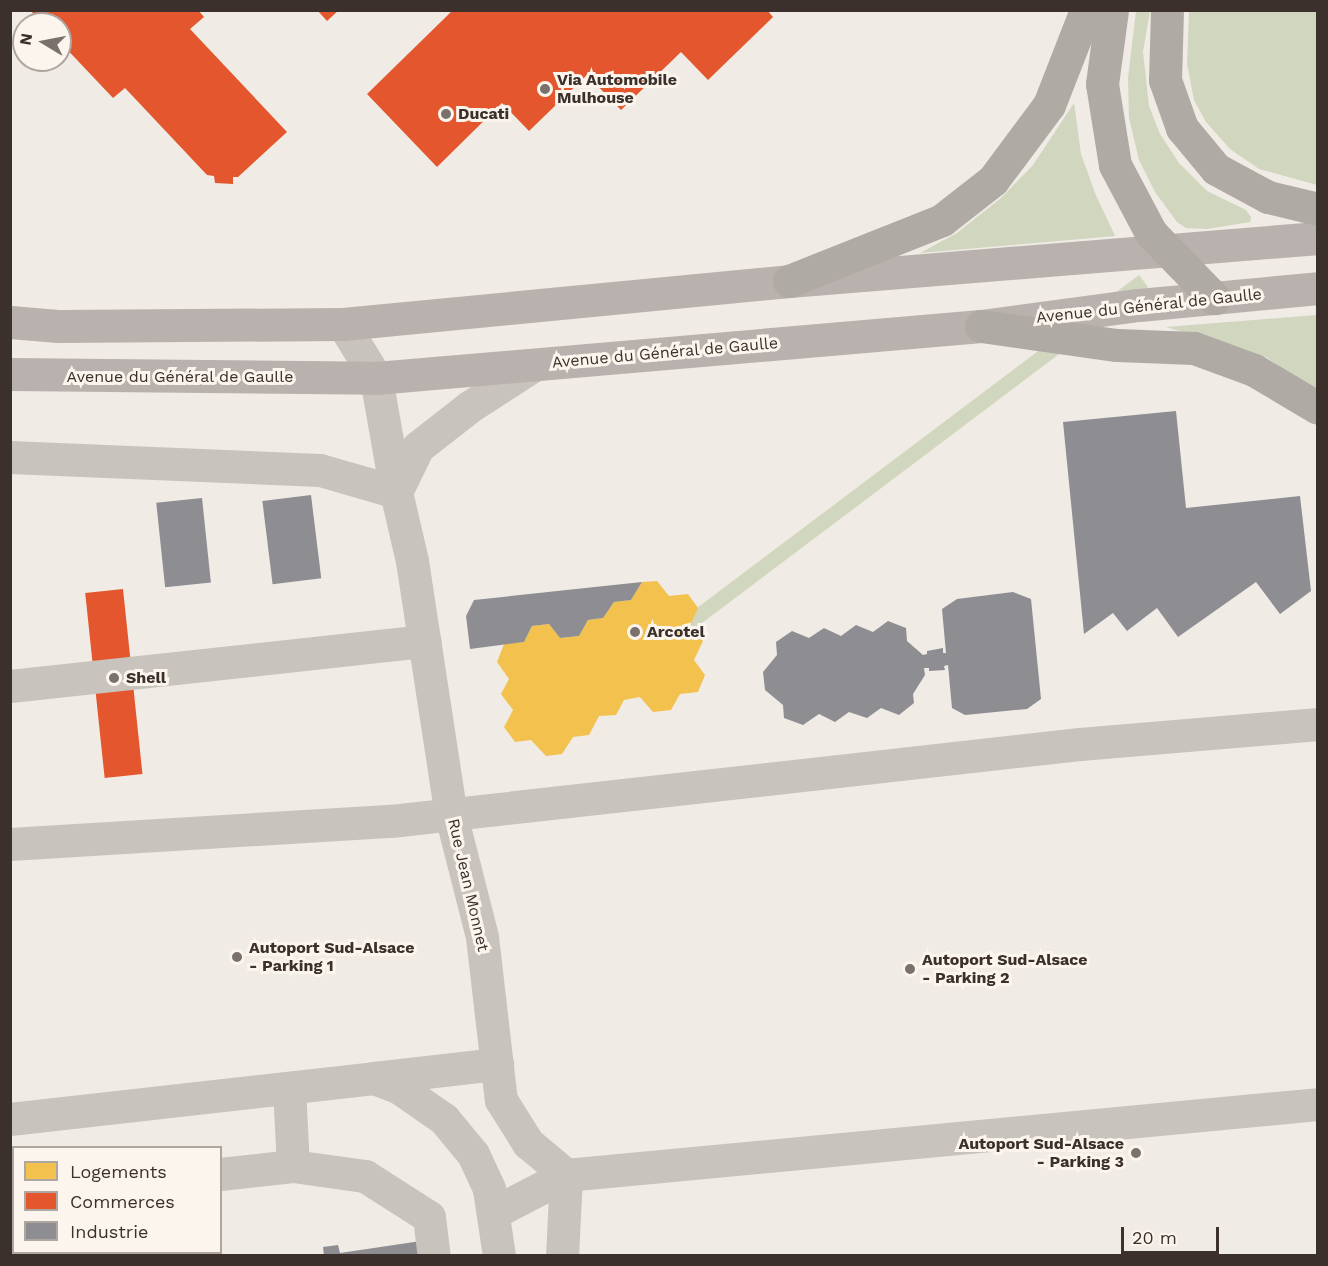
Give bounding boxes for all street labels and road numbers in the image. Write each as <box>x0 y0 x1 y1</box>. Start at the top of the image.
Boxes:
street label: Avenue du Général de Gaulle <box>1035 285 1263 327</box>
street label: Avenue du Général de Gaulle <box>551 334 779 372</box>
street label: Avenue du Général de Gaulle <box>66 367 294 387</box>
street label: Rue Jean Monnet <box>443 816 493 954</box>

